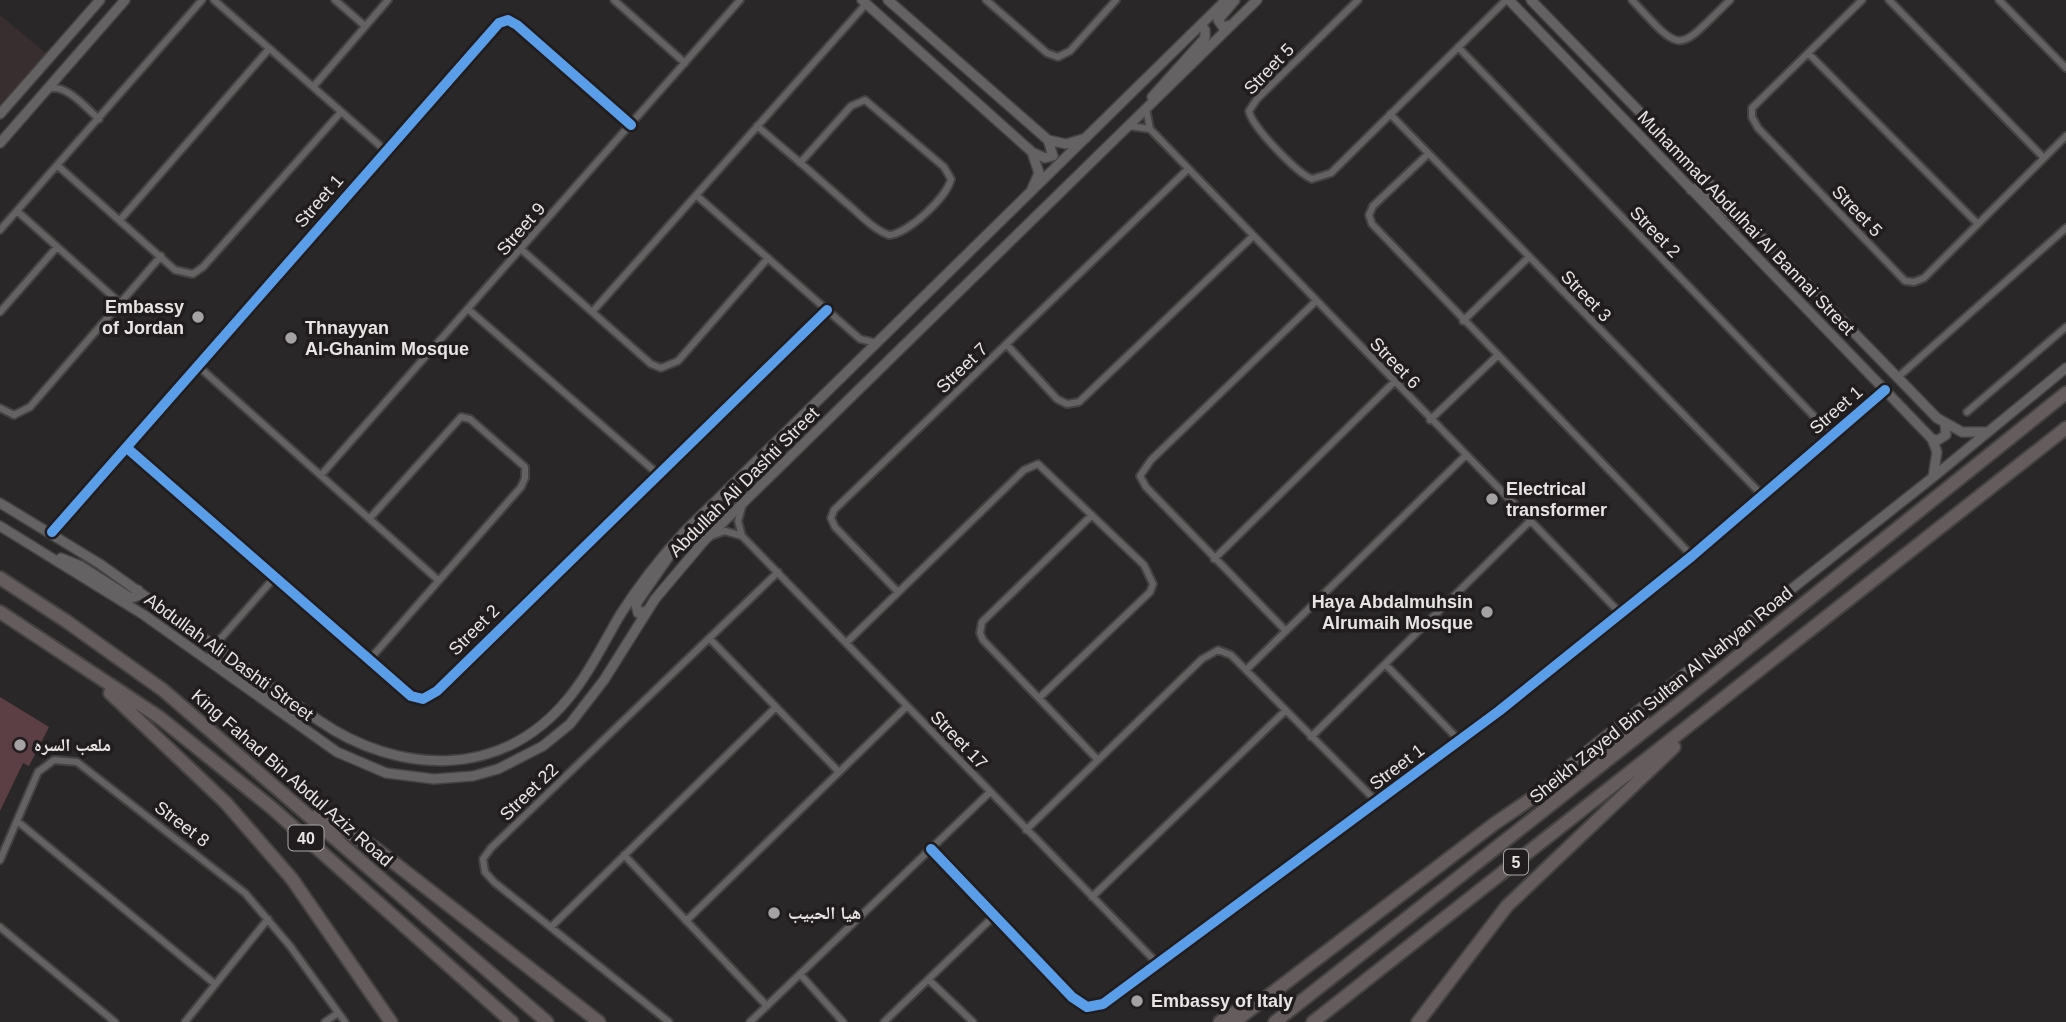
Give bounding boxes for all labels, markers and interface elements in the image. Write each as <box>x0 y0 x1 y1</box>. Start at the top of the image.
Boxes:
street label: Street 5 <box>1240 39 1298 99</box>
street label: Muhammad Abdulhai Al Bannai Street <box>1634 107 1858 339</box>
street label: Street 1 <box>291 171 347 231</box>
street label: Street 5 <box>1828 181 1886 241</box>
street label: Street 9 <box>493 199 549 259</box>
street label: Street 2 <box>1626 202 1684 262</box>
street label: Street 3 <box>1557 266 1615 326</box>
place label: Embassy of Jordan <box>102 297 184 338</box>
marker: Embassy of Jordan <box>190 309 206 325</box>
place label: Thnayyan Al-Ghanim Mosque <box>305 318 469 359</box>
marker: Thnayyan Al-Ghanim Mosque <box>283 330 299 346</box>
street label: Street 6 <box>1366 333 1424 393</box>
street label: Street 7 <box>932 339 992 397</box>
street label: Street 1 <box>1806 382 1866 438</box>
street label: Abdullah Ali Dashti Street <box>665 403 823 561</box>
place label: Electrical transformer <box>1506 479 1607 520</box>
marker: Electrical transformer <box>1484 491 1500 507</box>
street label: Sheikh Zayed Bin Sultan Al Nahyan Road <box>1526 583 1796 807</box>
street label: Abdullah Ali Dashti Street <box>141 589 317 725</box>
place label: Haya Abdalmuhsin Alrumaih Mosque <box>1312 592 1473 633</box>
street label: Street 2 <box>445 601 503 659</box>
marker: Haya Abdalmuhsin Alrumaih Mosque <box>1479 604 1495 620</box>
street label: King Fahad Bin Abdul Aziz Road <box>188 685 396 871</box>
street label: Street 17 <box>926 707 992 773</box>
place label: ملعب السره <box>34 735 111 756</box>
marker: ملعب السره <box>12 737 28 753</box>
street label: Street 1 <box>1366 740 1428 794</box>
street label: Street 22 <box>496 759 562 825</box>
street label: Street 8 <box>151 797 213 851</box>
road number: 40 <box>288 825 324 850</box>
road number: 5 <box>1504 849 1528 874</box>
place label: هيا الحبيب <box>788 903 861 924</box>
marker: هيا الحبيب <box>766 905 782 921</box>
place label: Embassy of Italy <box>1151 991 1293 1011</box>
marker: Embassy of Italy <box>1129 993 1145 1009</box>

